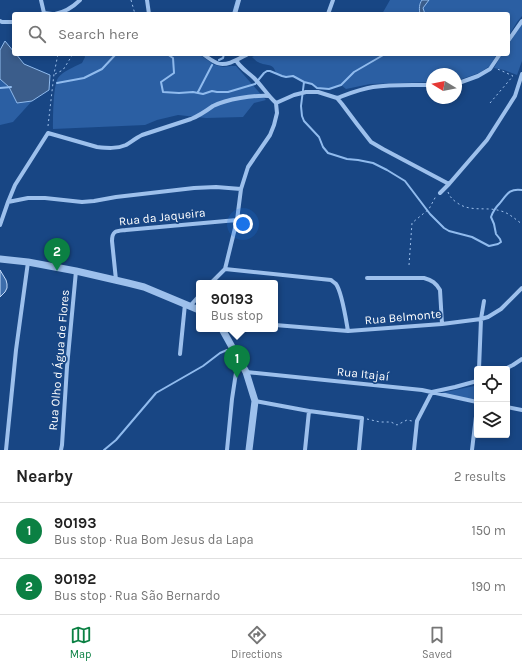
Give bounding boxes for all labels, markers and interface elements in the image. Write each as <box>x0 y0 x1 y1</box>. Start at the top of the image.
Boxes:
search box <box>12 12 510 56</box>
icon: search <box>26 23 48 45</box>
text: Search here <box>58 25 139 43</box>
north arrow <box>426 68 462 104</box>
street label: Rua da Jaqueira <box>118 205 206 229</box>
your location <box>233 214 253 234</box>
pin: 2 <box>44 238 70 271</box>
popup <box>196 280 278 332</box>
street label: Rua Olho d Água de Flores <box>45 289 72 431</box>
text: 90193 <box>211 290 253 308</box>
street label: Rua Belmonte <box>364 307 442 327</box>
text: Bus stop <box>211 308 263 323</box>
pin: 1 <box>224 345 250 378</box>
street label: Rua Itajaí <box>336 364 390 384</box>
map controls <box>474 366 510 438</box>
button: locate <box>474 366 510 402</box>
button: layers <box>474 402 510 438</box>
text: Nearby <box>16 466 73 486</box>
text: 2 results <box>454 469 506 484</box>
text: 90193 <box>54 514 96 532</box>
text: 1 <box>27 523 31 538</box>
text: 150 m <box>471 523 506 538</box>
text: Bus stop · Rua Bom Jesus da Lapa <box>54 532 254 547</box>
text: 90192 <box>54 570 96 588</box>
text: 2 <box>25 579 33 594</box>
text: 190 m <box>471 579 506 594</box>
text: Bus stop · Rua São Bernardo <box>54 588 220 603</box>
tab: Map <box>70 624 92 661</box>
tab: Directions <box>231 624 283 661</box>
tab: Saved <box>422 624 452 661</box>

